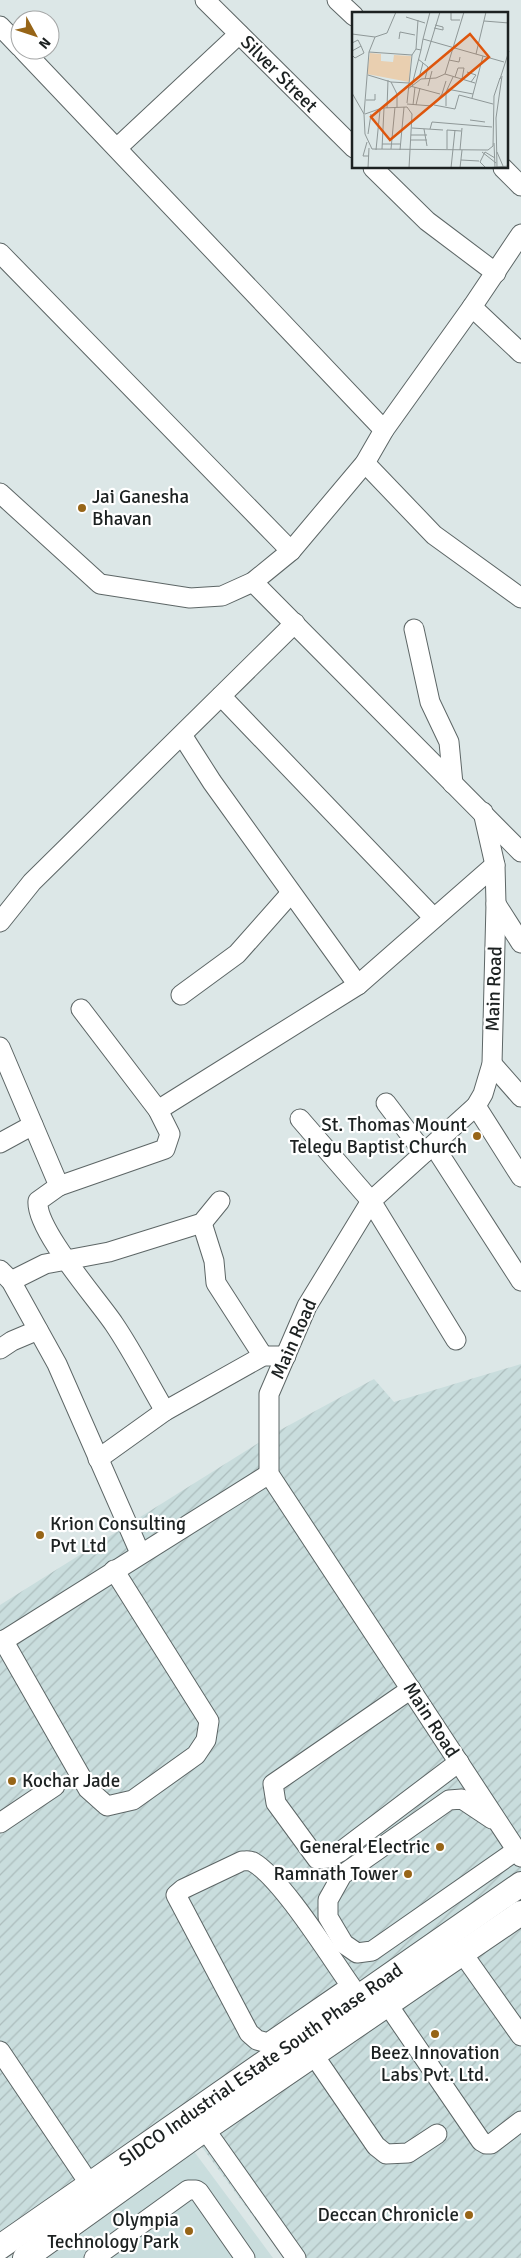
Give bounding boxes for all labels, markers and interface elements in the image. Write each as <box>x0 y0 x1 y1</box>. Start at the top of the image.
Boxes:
north arrow <box>10 10 60 60</box>
inset map <box>352 12 508 169</box>
street label: Silver Street <box>235 30 323 118</box>
text: N <box>35 34 54 52</box>
place label: Jai Ganesha Bhavan <box>92 485 189 531</box>
marker: Jai Ganesha Bhavan <box>76 502 88 514</box>
street label: Main Road <box>481 946 507 1032</box>
place label: St. Thomas Mount Telegu Baptist Church <box>290 1113 467 1159</box>
marker: St. Thomas Mount Telegu Baptist Church <box>471 1130 483 1142</box>
street label: Main Road <box>266 1295 322 1383</box>
place label: Krion Consulting Pvt Ltd <box>50 1512 186 1558</box>
marker: Krion Consulting Pvt Ltd <box>34 1529 46 1541</box>
street label: Main Road <box>398 1678 464 1762</box>
place label: Kochar Jade <box>22 1769 120 1793</box>
marker: Kochar Jade <box>6 1775 18 1787</box>
place label: General Electric <box>299 1835 430 1859</box>
marker: General Electric <box>434 1841 446 1853</box>
place label: Ramnath Tower <box>274 1862 398 1886</box>
marker: Ramnath Tower <box>402 1868 414 1880</box>
street label: SIDCO Industrial Estate South Phase Road <box>114 1958 408 2172</box>
marker: Beez Innovation Labs Pvt. Ltd. <box>429 2028 441 2040</box>
place label: Beez Innovation Labs Pvt. Ltd. <box>370 2041 500 2087</box>
place label: Deccan Chronicle <box>318 2203 459 2227</box>
place label: Olympia Technology Park <box>47 2208 179 2254</box>
marker: Deccan Chronicle <box>463 2209 475 2221</box>
marker: Olympia Technology Park <box>183 2225 195 2237</box>

